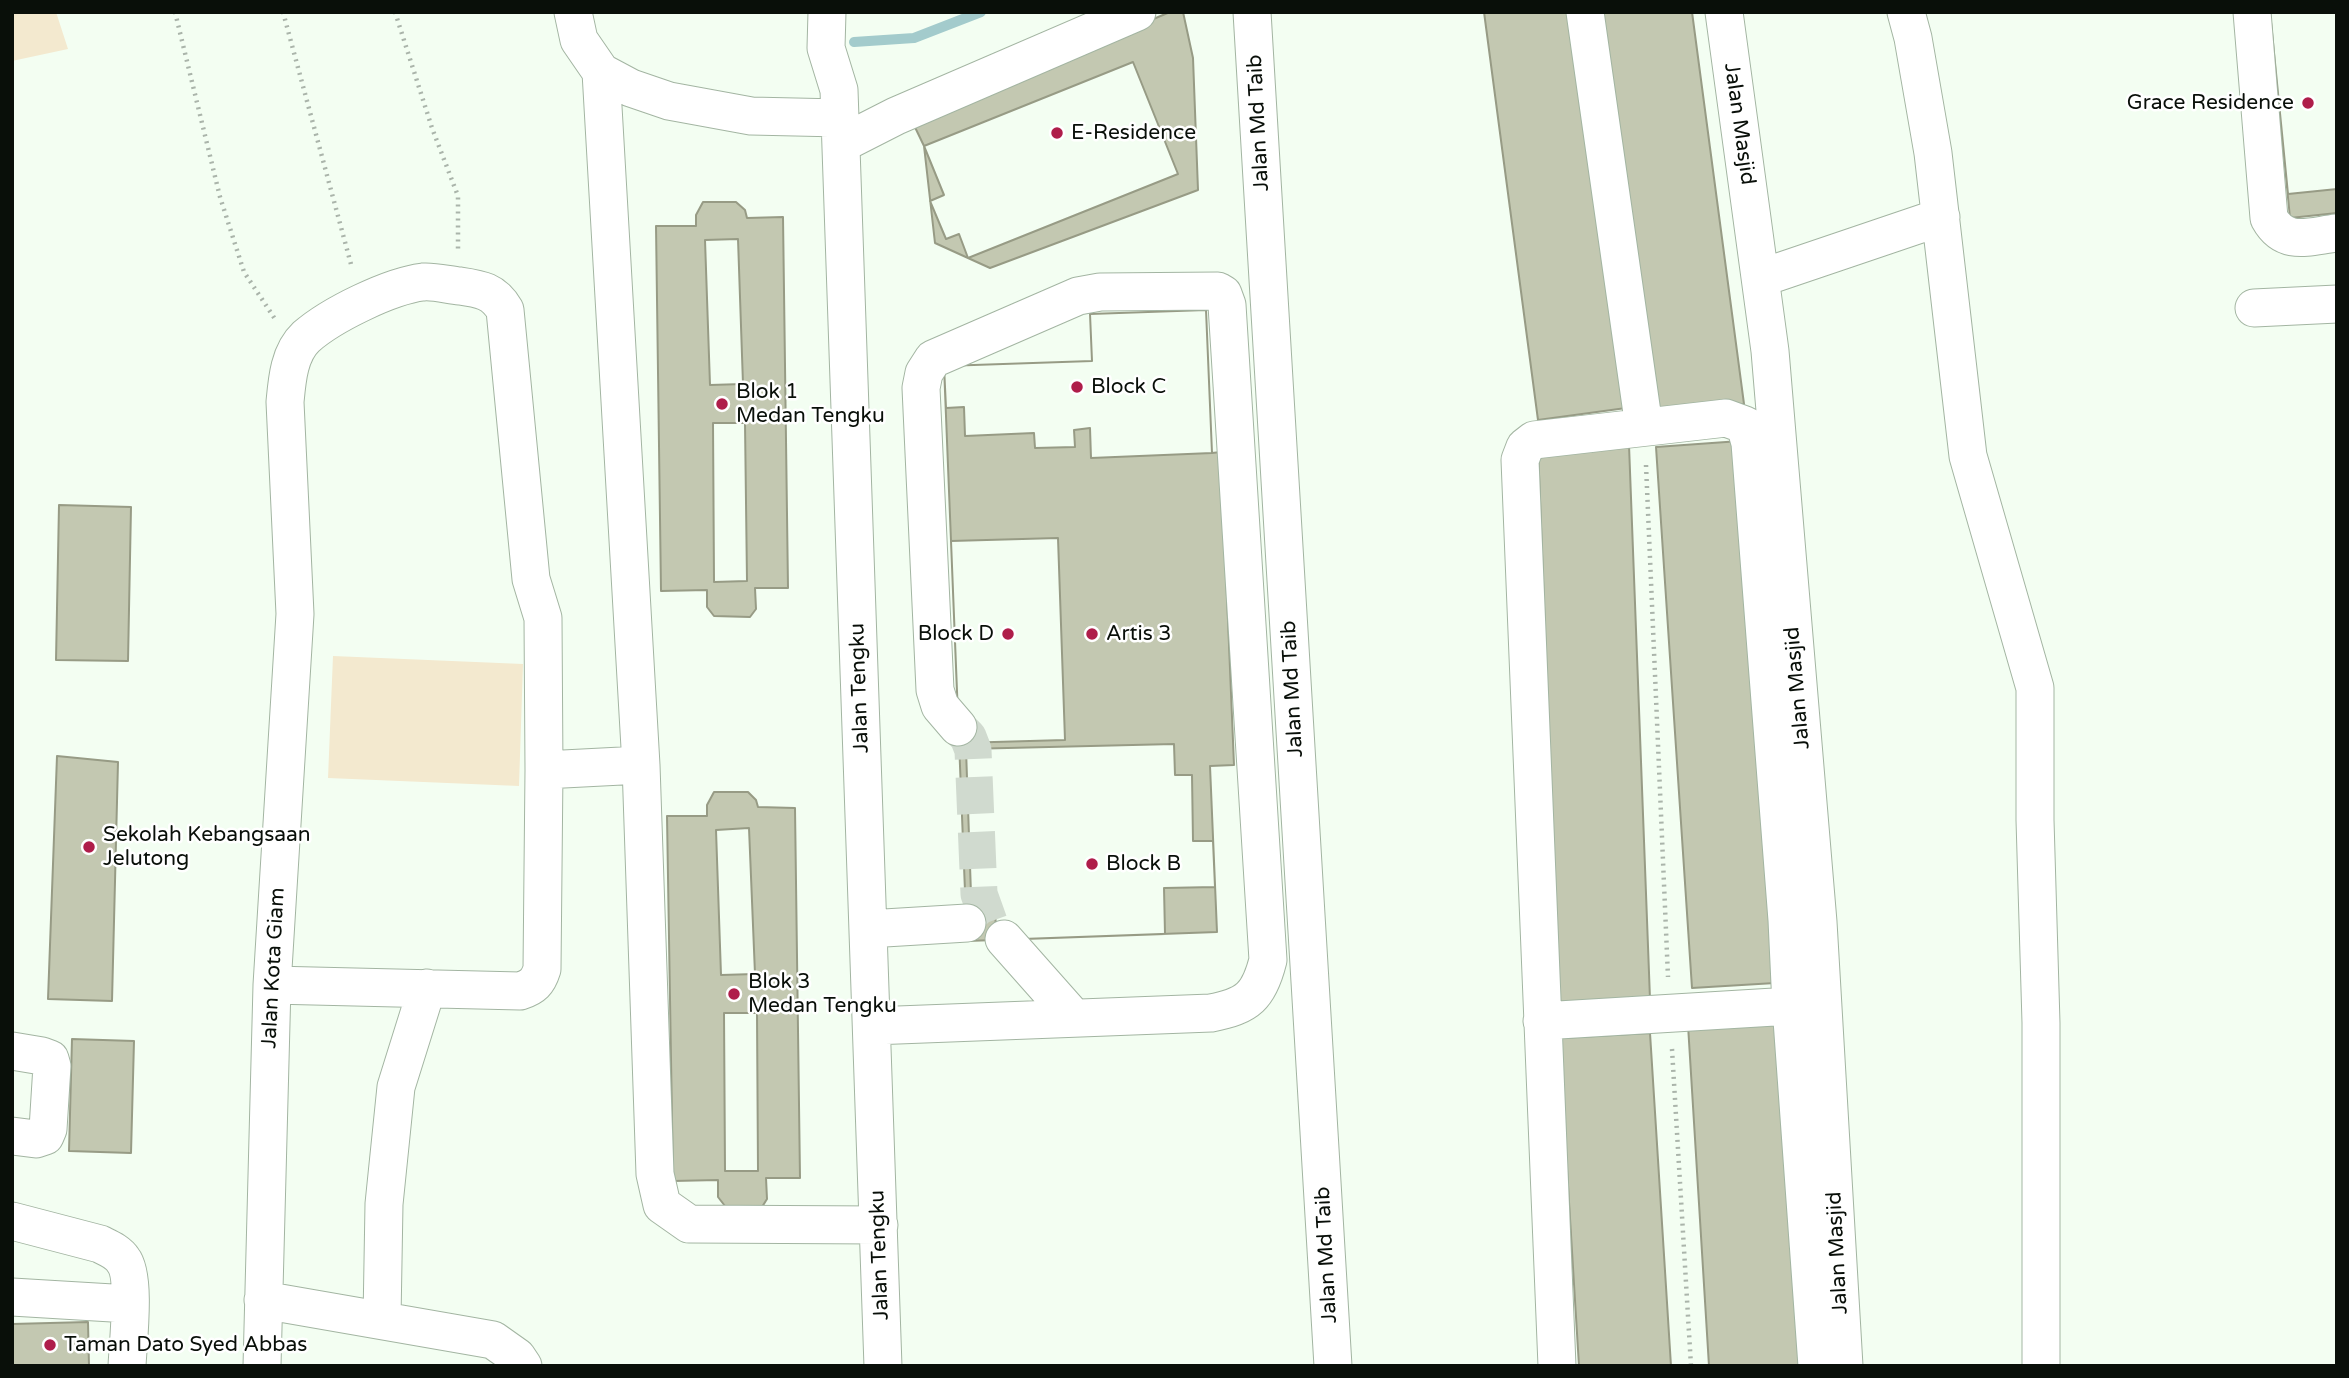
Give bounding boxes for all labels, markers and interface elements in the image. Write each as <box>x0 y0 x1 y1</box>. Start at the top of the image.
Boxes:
street label: Jalan Md Taib <box>1243 54 1275 192</box>
street label: Jalan Masjid <box>1718 61 1760 187</box>
place label: Grace Residence <box>2127 90 2294 116</box>
marker: Grace Residence <box>2300 95 2316 111</box>
place label: E-Residence <box>1071 120 1196 146</box>
marker: E-Residence <box>1049 125 1065 141</box>
place label: Block C <box>1091 374 1166 400</box>
place label: Blok 1 Medan Tengku <box>736 379 885 429</box>
marker: Block C <box>1069 379 1085 395</box>
marker: Blok 1 Medan Tengku <box>714 396 730 412</box>
street label: Jalan Md Taib <box>1277 620 1309 758</box>
place label: Block D <box>918 621 994 647</box>
place label: Artis 3 <box>1106 621 1172 647</box>
street label: Jalan Tengku <box>845 622 875 754</box>
marker: Block D <box>1000 626 1016 642</box>
marker: Artis 3 <box>1084 626 1100 642</box>
street label: Jalan Masjid <box>1780 626 1816 750</box>
place label: Sekolah Kebangsaan Jelutong <box>103 822 311 872</box>
marker: Sekolah Kebangsaan Jelutong <box>81 839 97 855</box>
place label: Block B <box>1106 851 1181 877</box>
marker: Block B <box>1084 856 1100 872</box>
street label: Jalan Kota Giam <box>257 887 291 1049</box>
place label: Blok 3 Medan Tengku <box>748 969 897 1019</box>
marker: Blok 3 Medan Tengku <box>726 986 742 1002</box>
street label: Jalan Md Taib <box>1311 1186 1343 1324</box>
street label: Jalan Tengku <box>865 1189 895 1321</box>
street label: Jalan Masjid <box>1822 1191 1854 1315</box>
place label: Taman Dato Syed Abbas <box>64 1332 307 1358</box>
marker: Taman Dato Syed Abbas <box>42 1337 58 1353</box>

